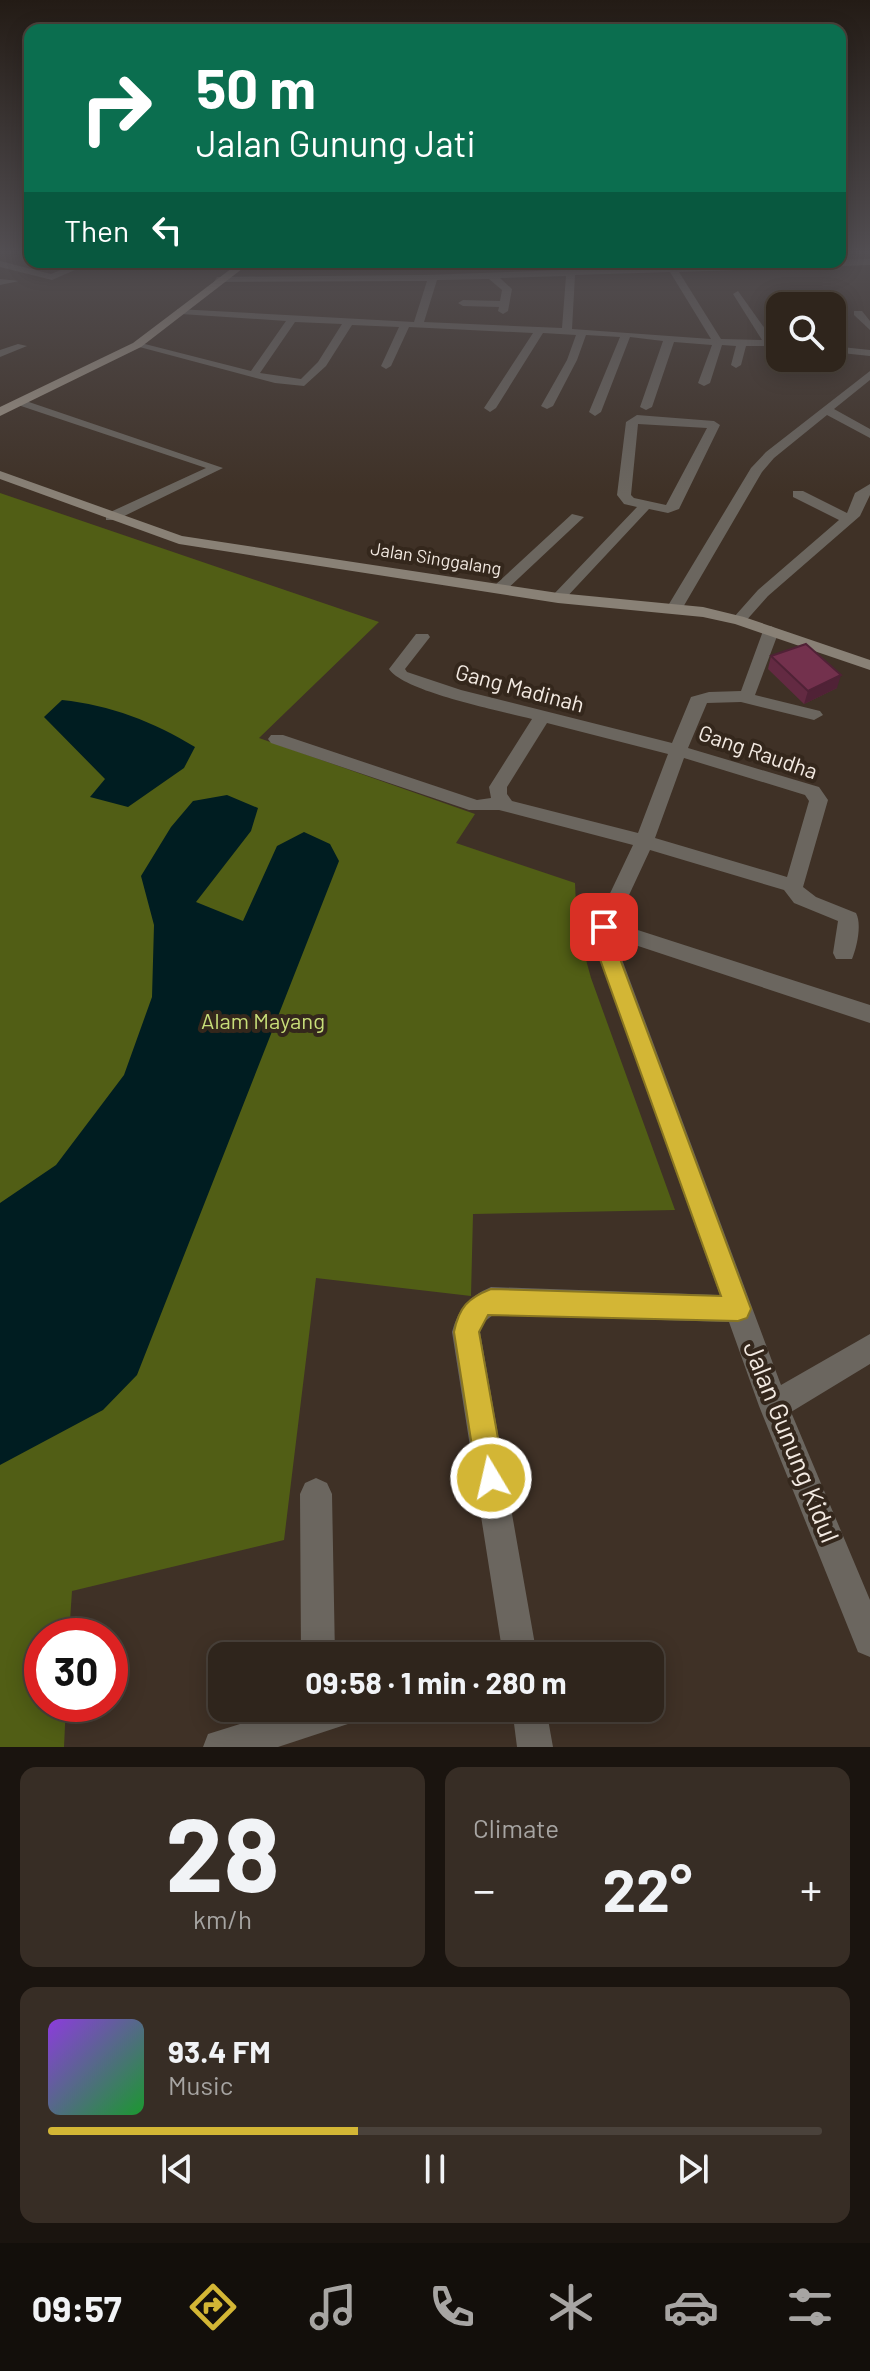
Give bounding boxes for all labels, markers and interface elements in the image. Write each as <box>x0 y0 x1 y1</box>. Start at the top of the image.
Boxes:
text: 50 m <box>196 53 316 120</box>
icon: right <box>64 56 168 160</box>
text: Jalan Gunung Jati <box>196 121 476 164</box>
icon: left <box>145 208 189 252</box>
text: Then <box>64 212 129 248</box>
map controls <box>766 292 846 372</box>
button: search <box>766 292 846 372</box>
street label: Jalan Singgalang <box>369 537 503 579</box>
street label: Gang Madinah <box>453 657 587 717</box>
street label: Gang Raudha <box>695 719 821 784</box>
pin <box>570 893 638 961</box>
icon: arrive <box>582 905 626 949</box>
park label: Alam Mayang <box>201 1007 325 1033</box>
street label: Jalan Gunung Kidul <box>738 1336 847 1547</box>
position arrow <box>449 1436 533 1520</box>
speed limit sign: 30 <box>24 1618 128 1722</box>
text: 09:58 · 1 min · 280 m <box>305 1664 567 1700</box>
text: 28 <box>165 1788 280 1913</box>
text: Climate <box>473 1812 559 1843</box>
text: 22° <box>603 1852 692 1924</box>
text: − <box>473 1862 495 1915</box>
text: + <box>800 1862 822 1915</box>
text: km/h <box>193 1903 252 1934</box>
text: 93.4 FM <box>168 2033 271 2069</box>
text: Music <box>168 2069 233 2100</box>
icon: previous <box>155 2147 199 2191</box>
icon: pause <box>413 2147 457 2191</box>
icon: next <box>671 2147 715 2191</box>
icon: directions <box>185 2279 241 2335</box>
icon: music <box>305 2279 361 2335</box>
icon: phone <box>424 2279 480 2335</box>
icon: climate <box>543 2279 599 2335</box>
icon: car <box>663 2279 719 2335</box>
icon: filters <box>782 2279 838 2335</box>
text: 09:57 <box>32 2286 122 2329</box>

